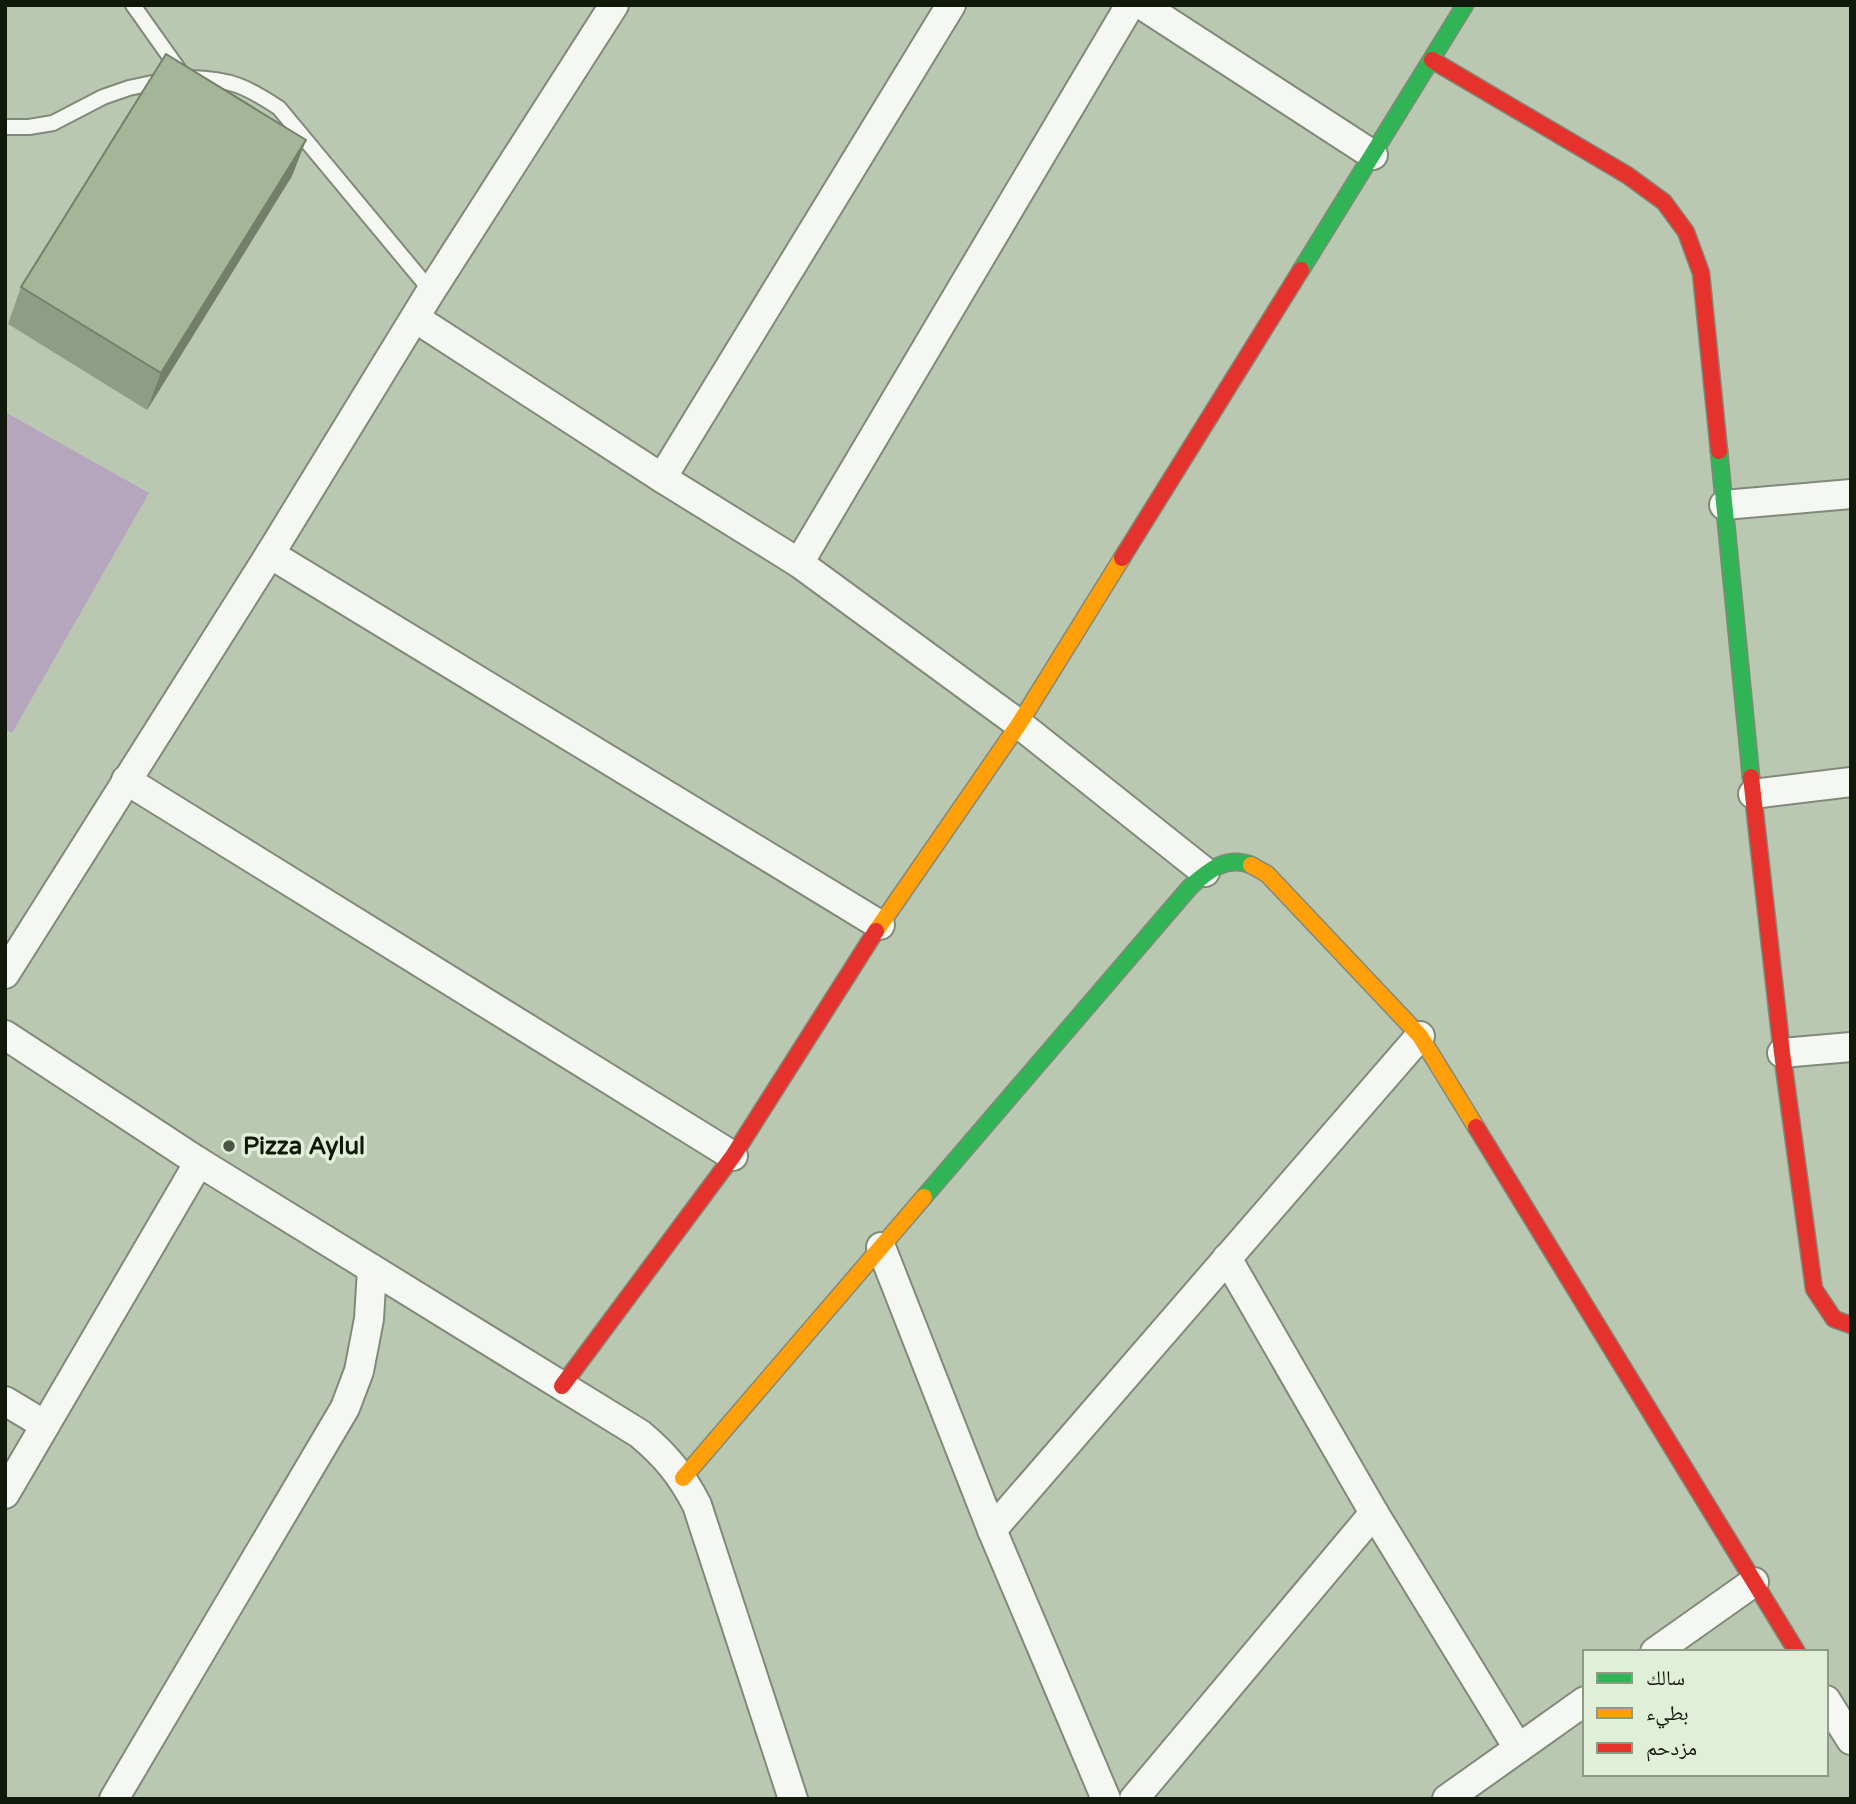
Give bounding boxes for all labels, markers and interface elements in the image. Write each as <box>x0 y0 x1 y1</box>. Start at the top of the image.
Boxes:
place label: Pizza Aylul <box>243 1132 365 1161</box>
marker: Pizza Aylul <box>221 1138 237 1154</box>
legend <box>1583 1650 1828 1776</box>
text: سالك <box>1646 1666 1685 1691</box>
text: بطيء <box>1646 1701 1689 1729</box>
text: مزدحم <box>1646 1736 1697 1762</box>

